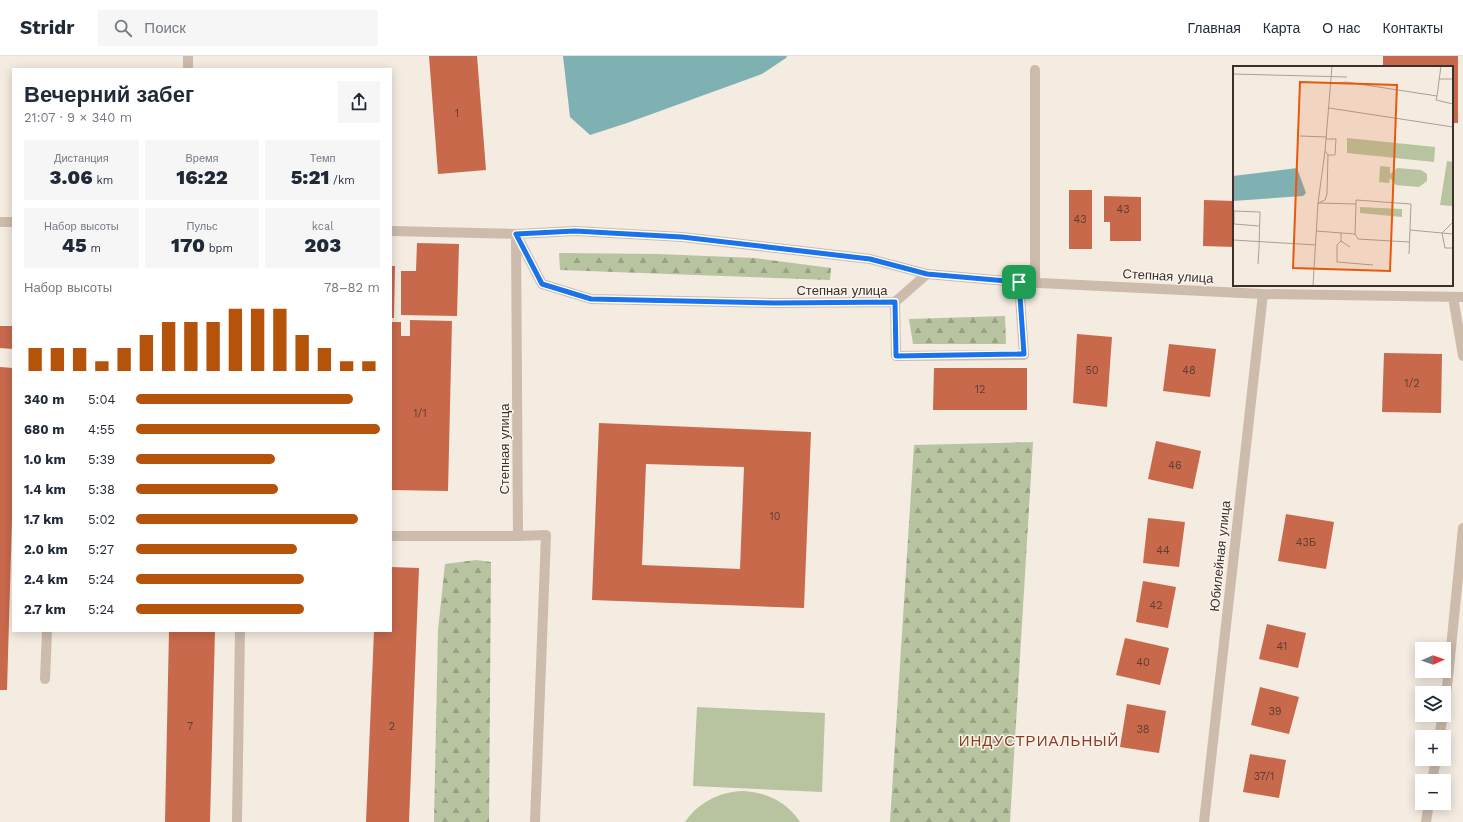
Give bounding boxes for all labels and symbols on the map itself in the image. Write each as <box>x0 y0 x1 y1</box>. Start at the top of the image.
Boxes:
inset map <box>1233 66 1453 286</box>
house number: 1 <box>455 107 459 120</box>
house number: 43 <box>1116 203 1130 216</box>
house number: 43 <box>1073 213 1087 226</box>
pin <box>1002 265 1036 299</box>
street label: Степная улица <box>1122 266 1215 286</box>
street label: Степная улица <box>796 283 888 298</box>
house number: 50 <box>1085 364 1099 377</box>
house number: 48 <box>1182 364 1196 377</box>
house number: 1/2 <box>1404 377 1420 390</box>
house number: 12 <box>975 383 985 396</box>
street label: Степная улица <box>497 403 512 495</box>
house number: 1/1 <box>413 407 427 420</box>
house number: 46 <box>1168 459 1182 472</box>
street label: Юбилейная улица <box>1207 499 1233 612</box>
house number: 10 <box>769 510 781 523</box>
house number: 43Б <box>1296 536 1316 549</box>
house number: 44 <box>1156 544 1170 557</box>
house number: 42 <box>1149 599 1163 612</box>
house number: 41 <box>1277 640 1287 653</box>
north arrow <box>1415 642 1451 678</box>
house number: 40 <box>1136 656 1150 669</box>
house number: 39 <box>1268 705 1282 718</box>
house number: 7 <box>187 720 193 733</box>
house number: 2 <box>389 720 395 733</box>
house number: 38 <box>1136 723 1150 736</box>
district label: ИНДУСТРИАЛЬНЫЙ <box>959 732 1119 750</box>
house number: 37/1 <box>1254 770 1274 783</box>

